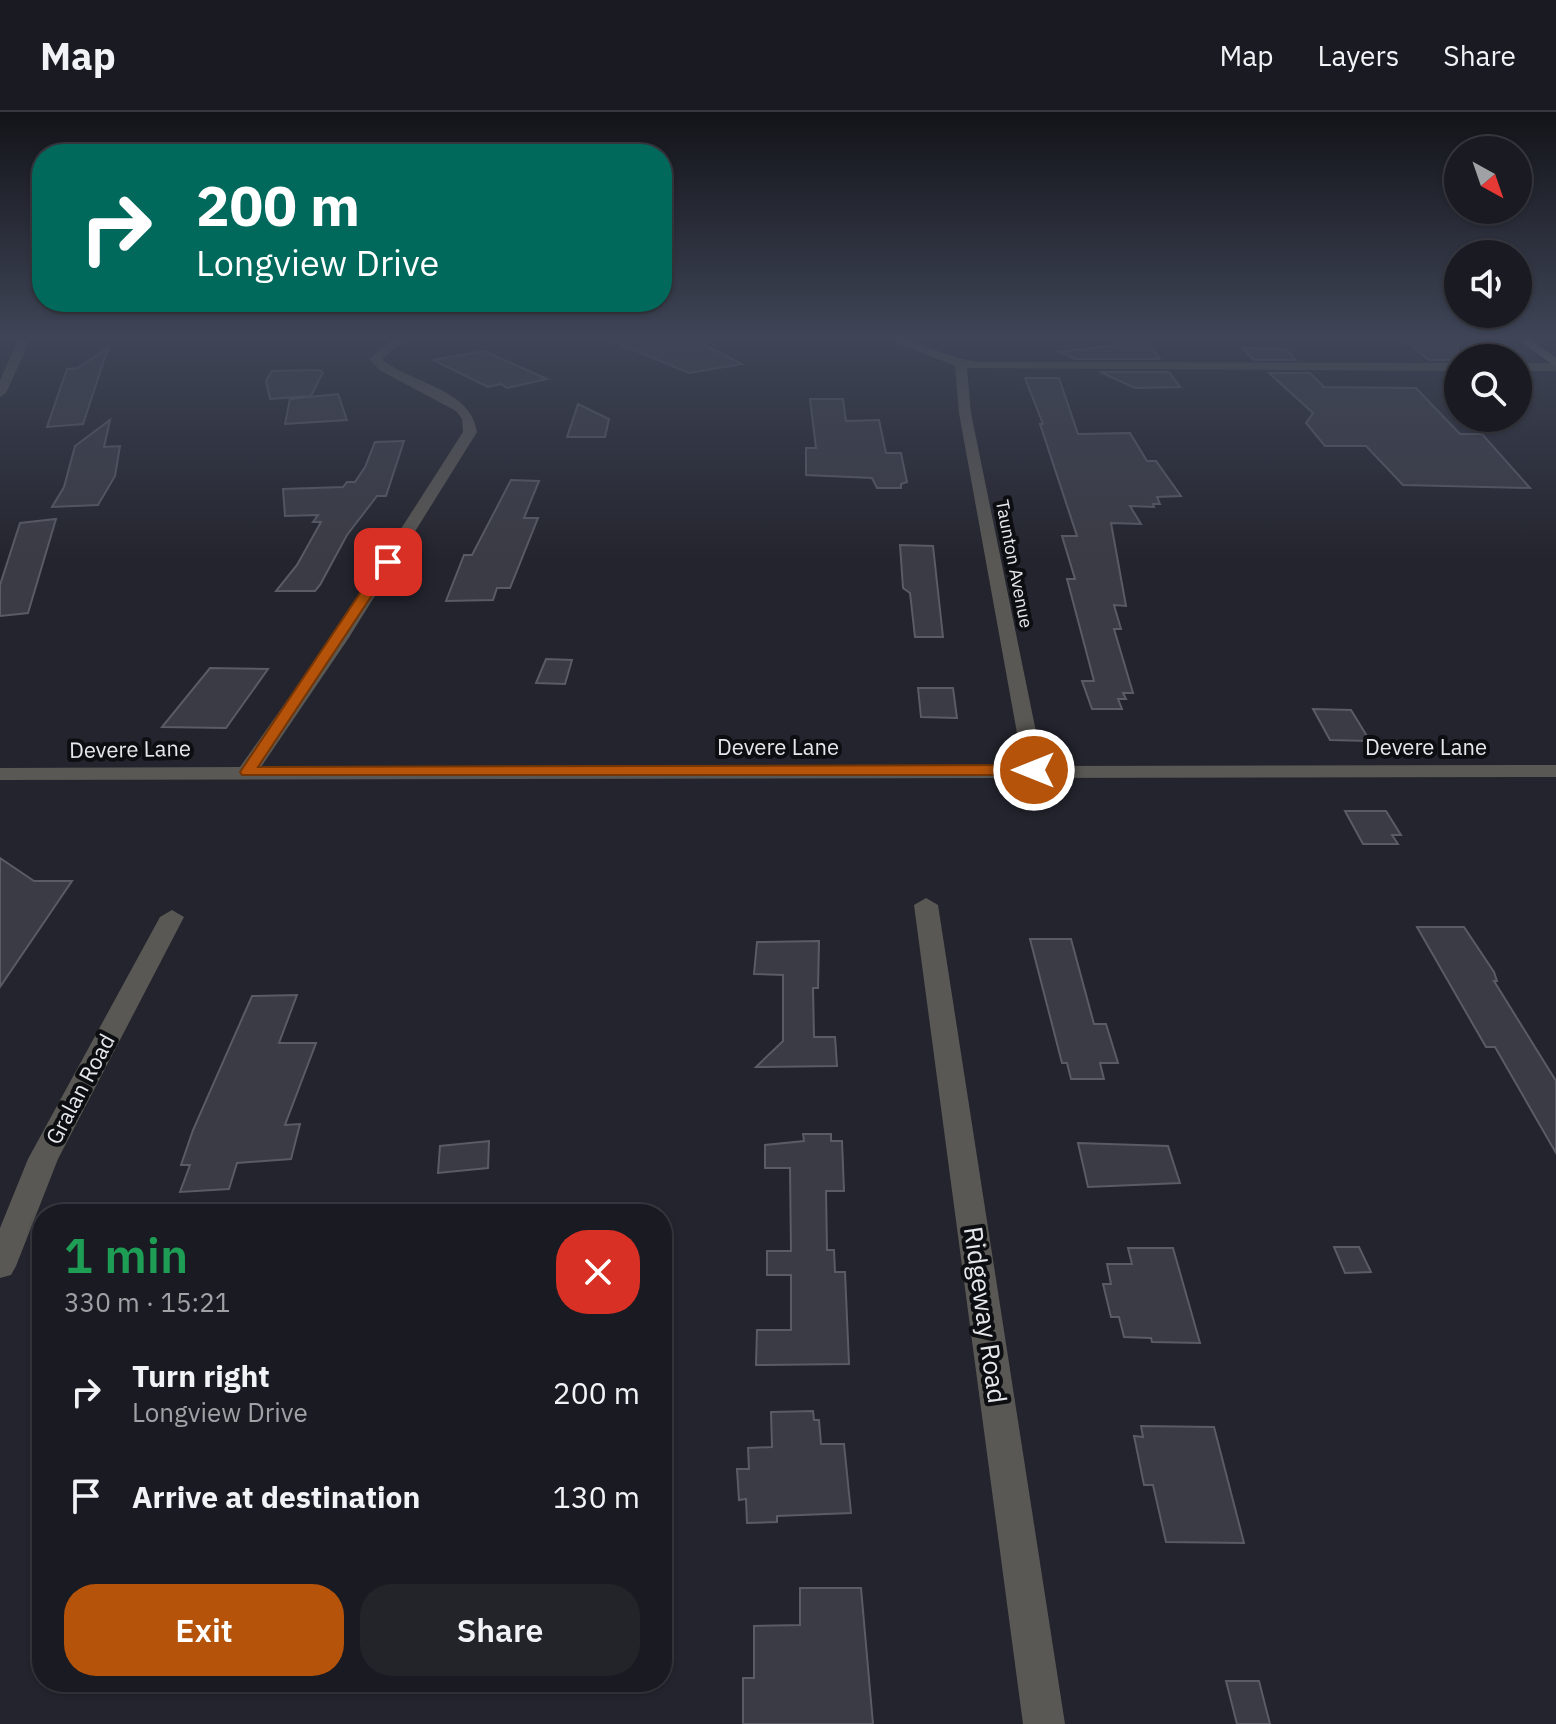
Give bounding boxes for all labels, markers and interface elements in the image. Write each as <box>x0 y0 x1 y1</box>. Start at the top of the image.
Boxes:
text: Map <box>40 31 116 80</box>
text: Map <box>1219 37 1273 74</box>
text: Layers <box>1317 37 1399 74</box>
text: Share <box>1443 37 1516 74</box>
north arrow <box>1444 136 1532 224</box>
map controls <box>1444 136 1532 432</box>
text: 200 m <box>196 169 360 241</box>
icon: right <box>64 176 168 280</box>
text: Longview Drive <box>196 239 439 286</box>
button: sound <box>1444 240 1532 328</box>
button: search <box>1444 344 1532 432</box>
street label: Taunton Avenue <box>991 498 1038 630</box>
pin <box>354 528 422 596</box>
icon: arrive <box>366 540 410 584</box>
position arrow <box>992 728 1076 812</box>
street label: Devere Lane <box>717 732 839 761</box>
street label: Devere Lane <box>1365 732 1487 761</box>
street label: Devere Lane <box>69 733 191 764</box>
street label: Gralan Road <box>38 1029 121 1149</box>
text: 1 min <box>64 1224 188 1286</box>
street label: Ridgeway Road <box>957 1224 1015 1406</box>
button: close <box>556 1230 640 1314</box>
text: 330 m · 15:21 <box>64 1285 230 1319</box>
text: Turn right <box>132 1356 270 1395</box>
icon: right <box>64 1370 108 1414</box>
text: 200 m <box>553 1373 640 1412</box>
text: Longview Drive <box>132 1395 308 1429</box>
icon: arrive <box>64 1474 108 1518</box>
text: Arrive at destination <box>132 1477 420 1516</box>
text: 130 m <box>553 1477 640 1516</box>
button: Exit <box>64 1584 344 1676</box>
button: Share <box>360 1584 640 1676</box>

